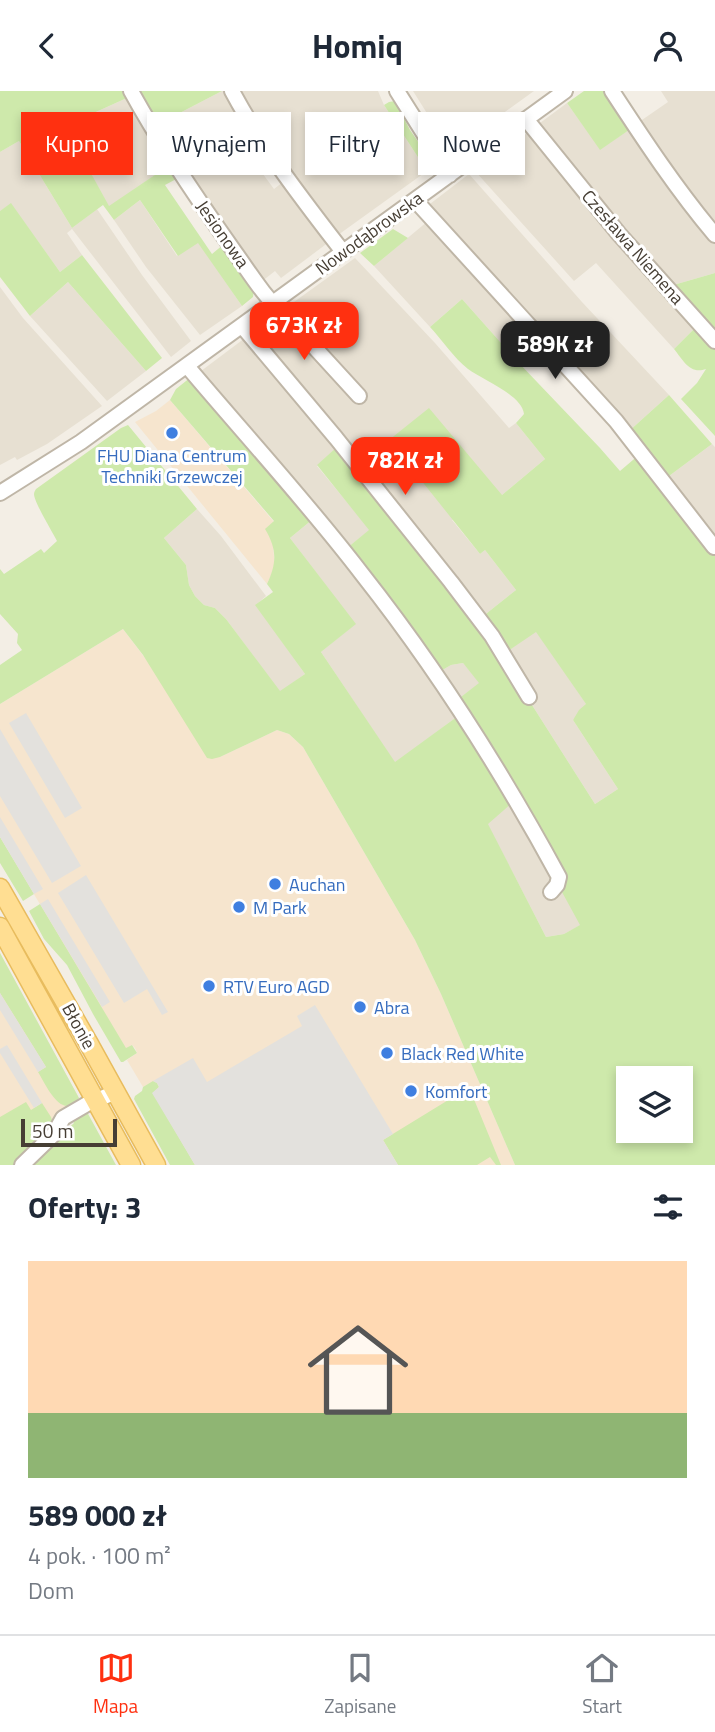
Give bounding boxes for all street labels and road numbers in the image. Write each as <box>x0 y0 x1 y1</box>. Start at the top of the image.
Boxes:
street label: Czesława Niemena <box>575 184 691 310</box>
street label: Nowodąbrowska <box>309 185 429 281</box>
street label: Jesionowa <box>190 194 256 274</box>
street label: Błonie <box>55 998 103 1054</box>

